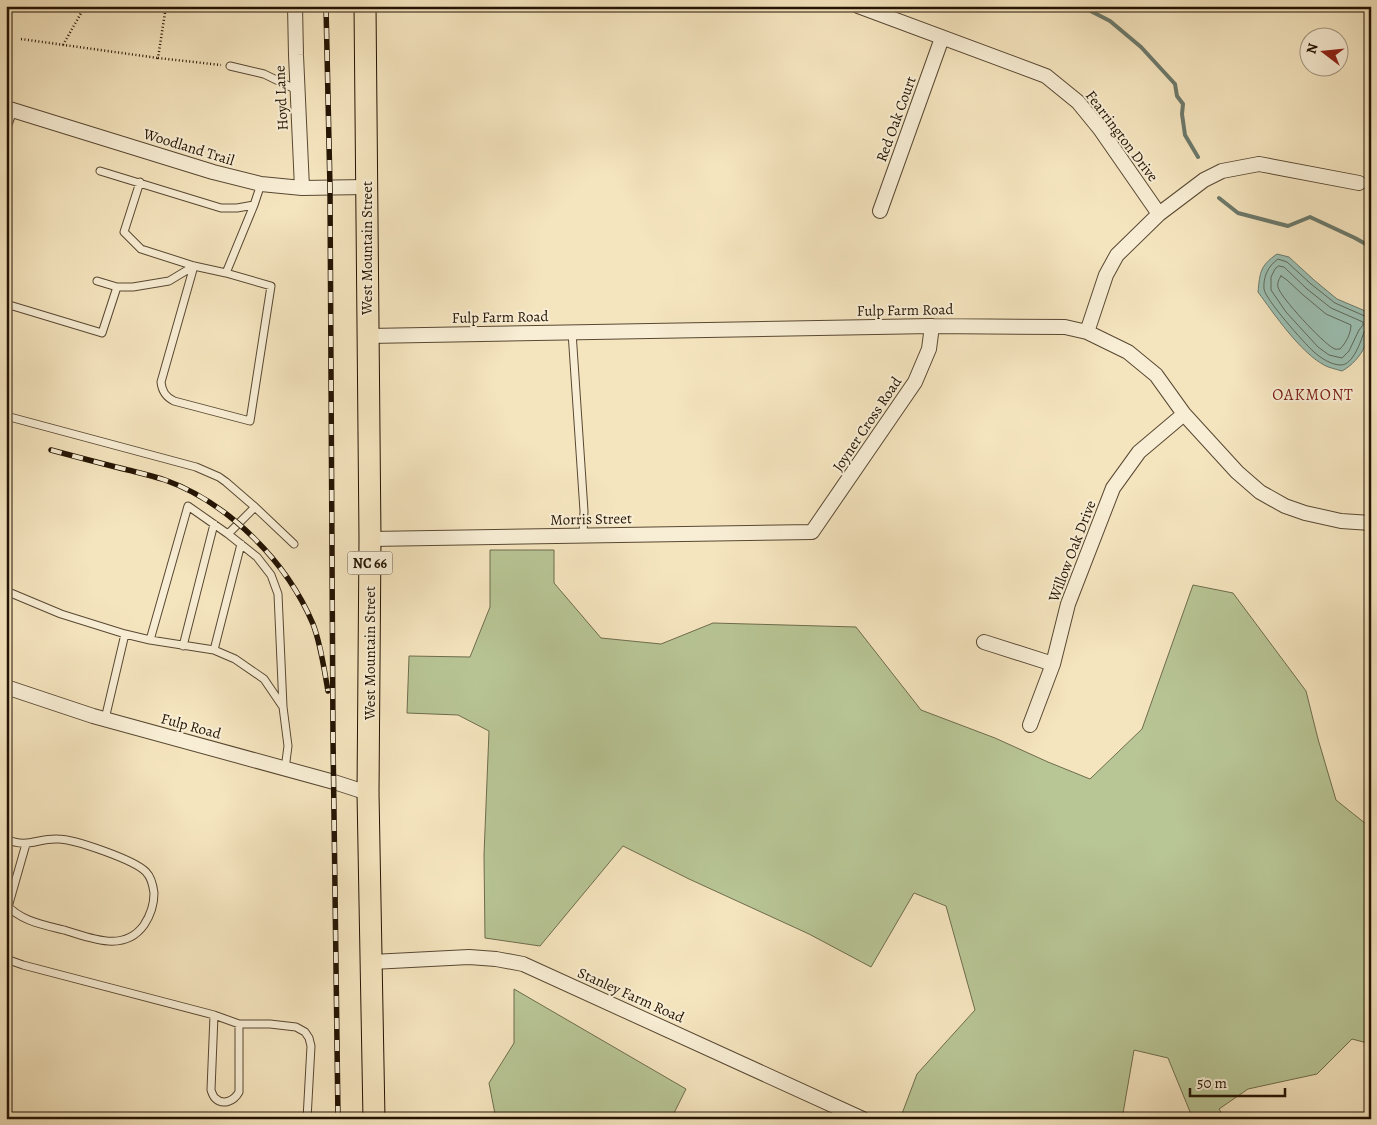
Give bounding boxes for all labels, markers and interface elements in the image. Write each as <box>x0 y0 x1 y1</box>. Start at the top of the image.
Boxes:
north arrow <box>1300 28 1350 78</box>
text: N <box>1301 41 1323 56</box>
street label: Hoyd Lane <box>269 65 293 131</box>
street label: Red Oak Court <box>871 73 921 165</box>
street label: Fearrington Drive <box>1081 86 1163 186</box>
street label: Woodland Trail <box>140 123 237 170</box>
street label: West Mountain Street <box>357 181 377 316</box>
street label: Fulp Farm Road <box>856 299 955 321</box>
street label: Fulp Farm Road <box>451 306 550 328</box>
street label: Joyner Cross Road <box>828 372 907 475</box>
district label: OAKMONT <box>1272 384 1354 406</box>
street label: Willow Oak Drive <box>1043 497 1101 606</box>
street label: Morris Street <box>550 508 632 530</box>
road number: NC 66 <box>348 552 392 574</box>
street label: West Mountain Street <box>360 586 380 721</box>
street label: Fulp Road <box>159 708 224 744</box>
street label: Stanley Farm Road <box>575 963 688 1028</box>
scale bar <box>1190 1065 1284 1097</box>
text: 50 m <box>1197 1073 1227 1093</box>

